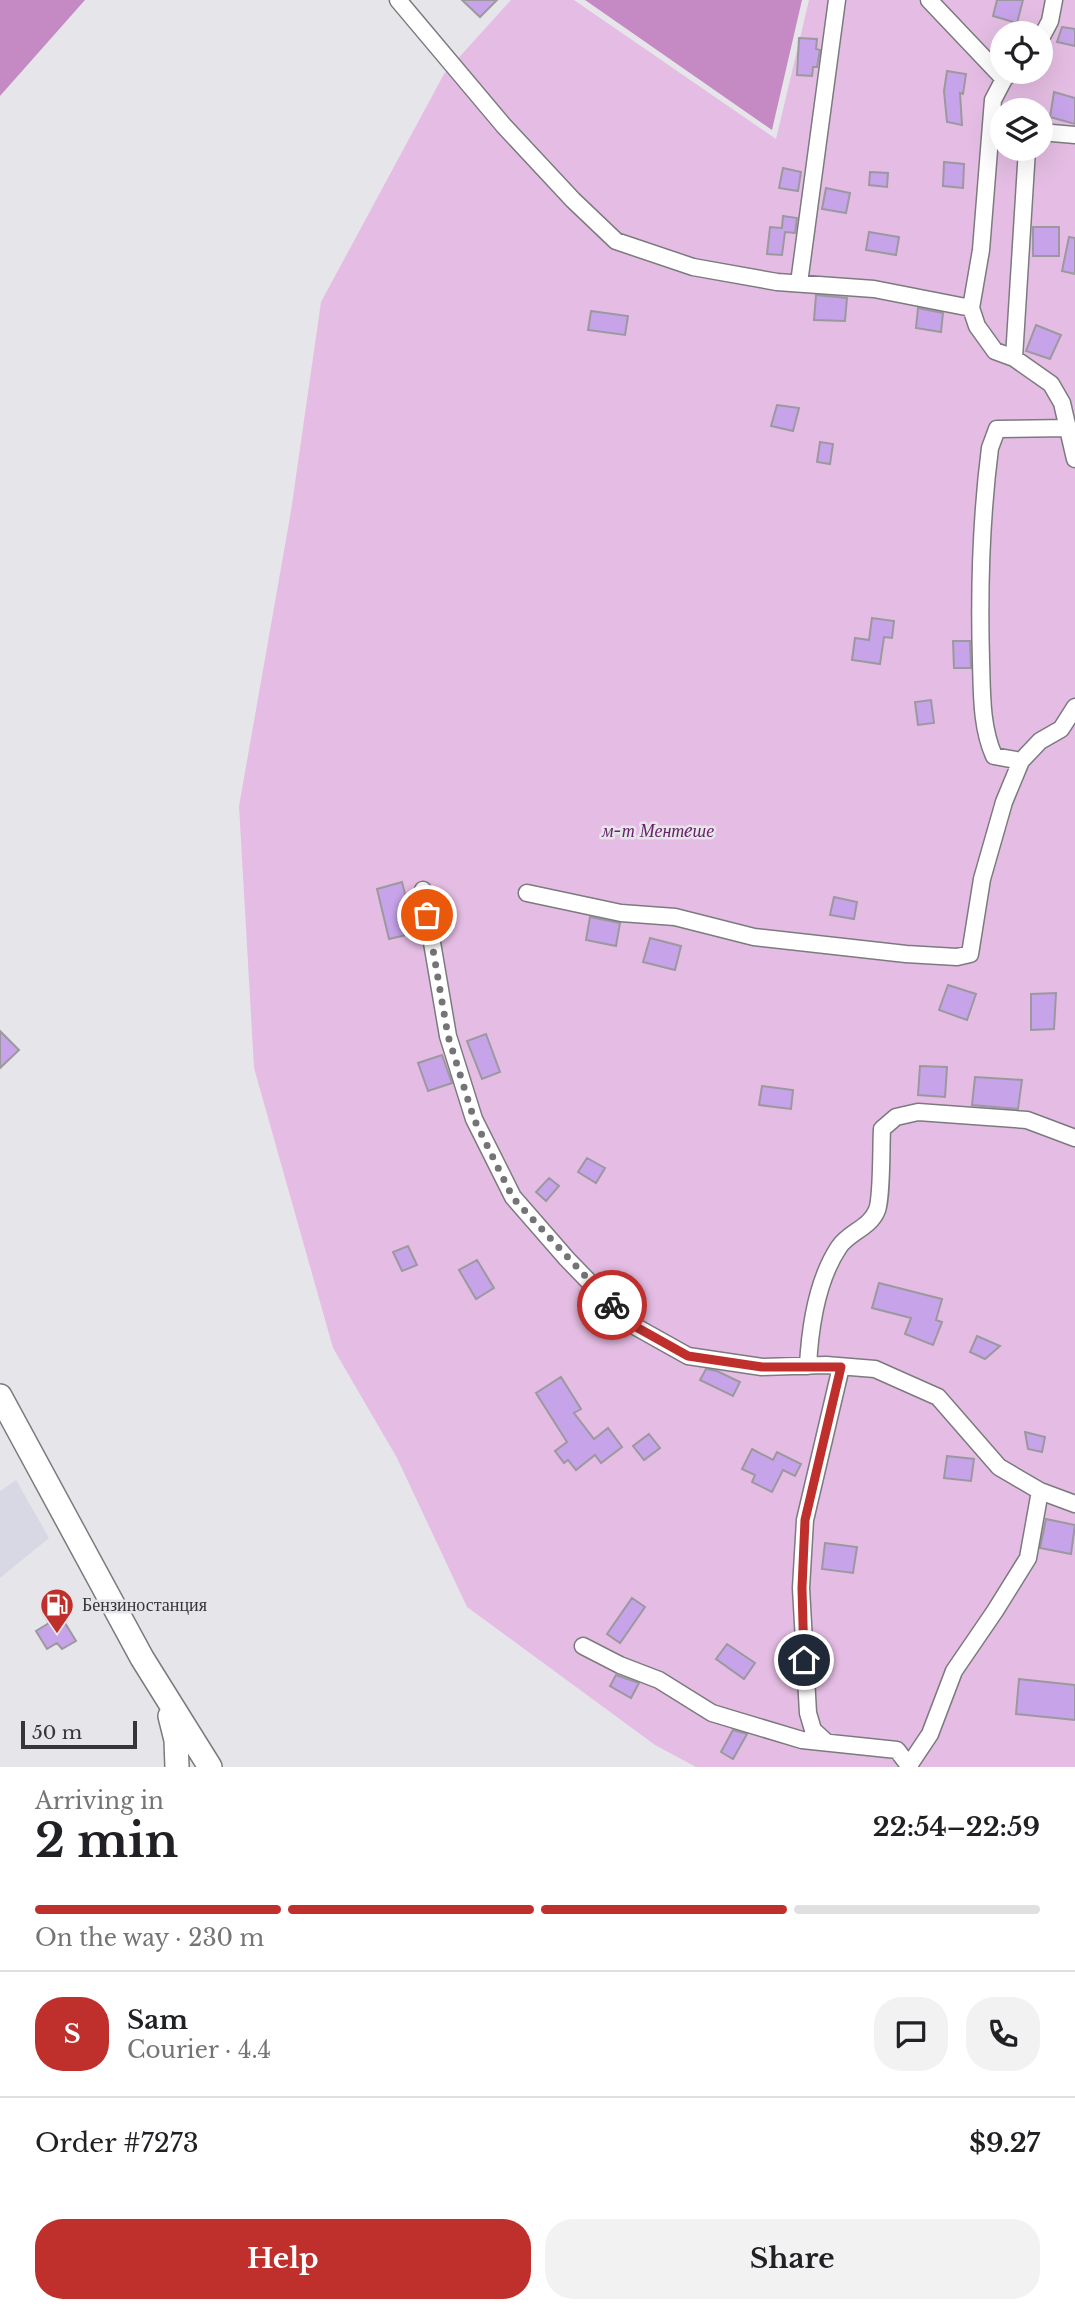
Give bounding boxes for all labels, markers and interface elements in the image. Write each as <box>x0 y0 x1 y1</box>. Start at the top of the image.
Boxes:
map controls <box>990 21 1053 161</box>
button: locate <box>990 21 1053 84</box>
button: layers <box>990 98 1053 161</box>
park label: м-т Ментeше <box>601 820 714 842</box>
pin <box>397 885 457 945</box>
icon: bag <box>408 896 446 934</box>
courier <box>577 1270 647 1340</box>
icon: bike <box>593 1286 631 1324</box>
fuel station icon: Бензиностанция <box>38 1586 76 1635</box>
place label: Бензиностанция <box>82 1594 207 1616</box>
pin <box>774 1630 834 1690</box>
icon: home <box>785 1641 823 1679</box>
scale bar <box>21 1718 136 1750</box>
text: 50 m <box>32 1721 82 1744</box>
text: Arriving in <box>35 1787 164 1815</box>
text: 22:54–22:59 <box>873 1811 1040 1843</box>
text: 2 min <box>35 1812 178 1869</box>
text: On the way · 230 m <box>35 1924 264 1952</box>
button: chat <box>874 1997 948 2071</box>
button: phone <box>966 1997 1040 2071</box>
text: Sam <box>127 2004 188 2036</box>
text: S <box>63 2018 81 2050</box>
text: Courier · 4.4 <box>127 2036 271 2064</box>
text: Order #7273 <box>35 2127 199 2159</box>
text: $9.27 <box>969 2127 1040 2159</box>
button: Help <box>35 2219 531 2299</box>
button: Share <box>545 2219 1040 2299</box>

